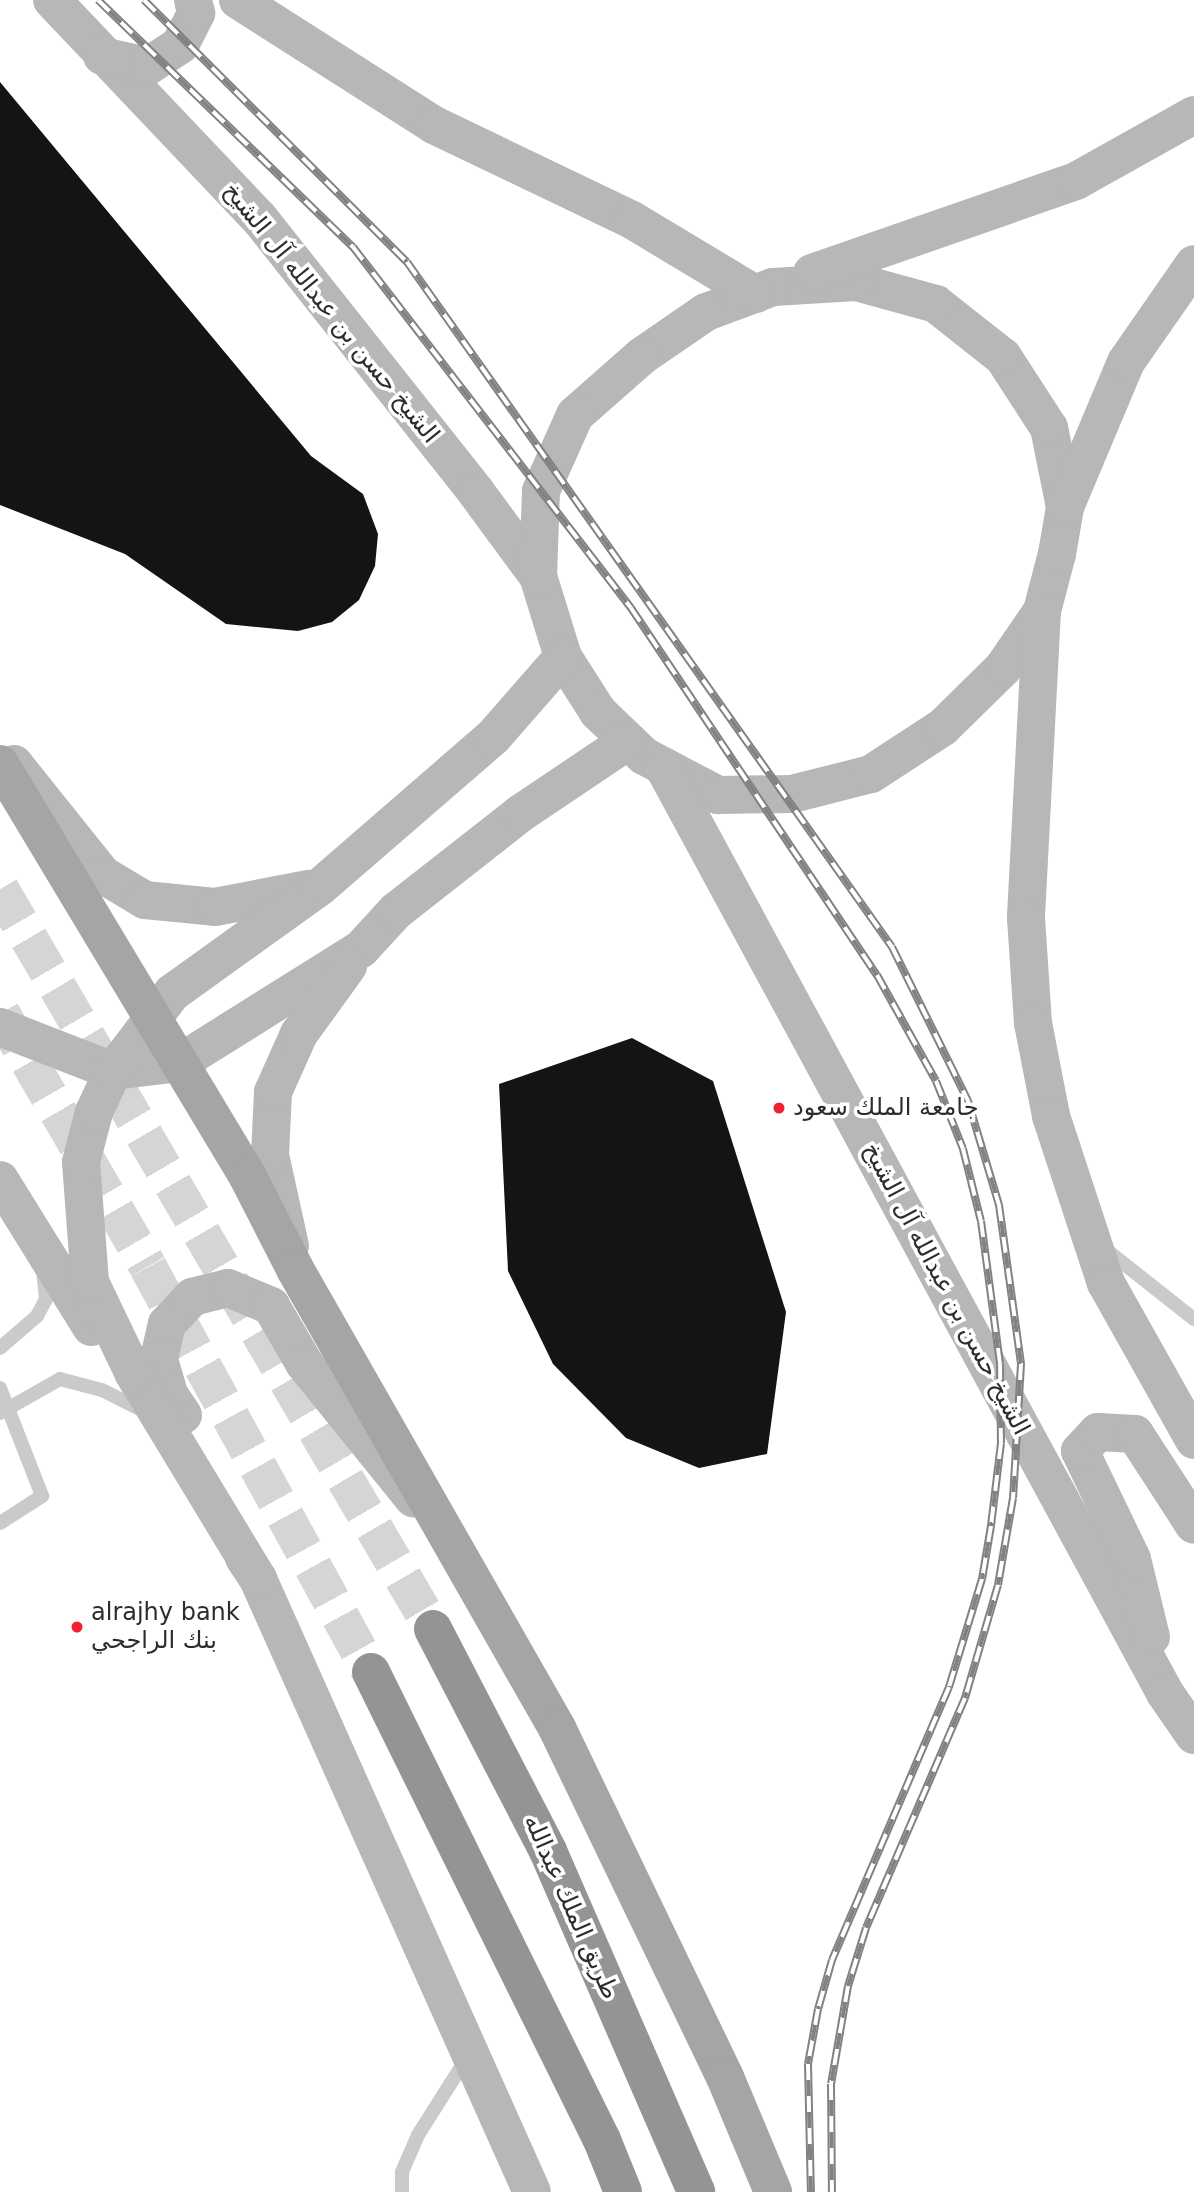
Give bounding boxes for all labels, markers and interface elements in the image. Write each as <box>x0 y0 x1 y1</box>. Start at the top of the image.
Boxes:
street label: الشيخ حسن بن عبدالله آل الشيخ <box>217 177 445 449</box>
place label: جامعة الملك سعود <box>793 1094 979 1122</box>
marker: جامعة الملك سعود <box>771 1100 787 1116</box>
street label: الشيخ حسن بن عبدالله آل الشيخ <box>857 1138 1035 1440</box>
place label: alrajhy bank بنك الراجحي <box>91 1599 240 1655</box>
marker: alrajhy bank بنك الراجحي <box>69 1619 85 1635</box>
street label: طريق الملك عبدالله <box>517 1810 625 2004</box>

